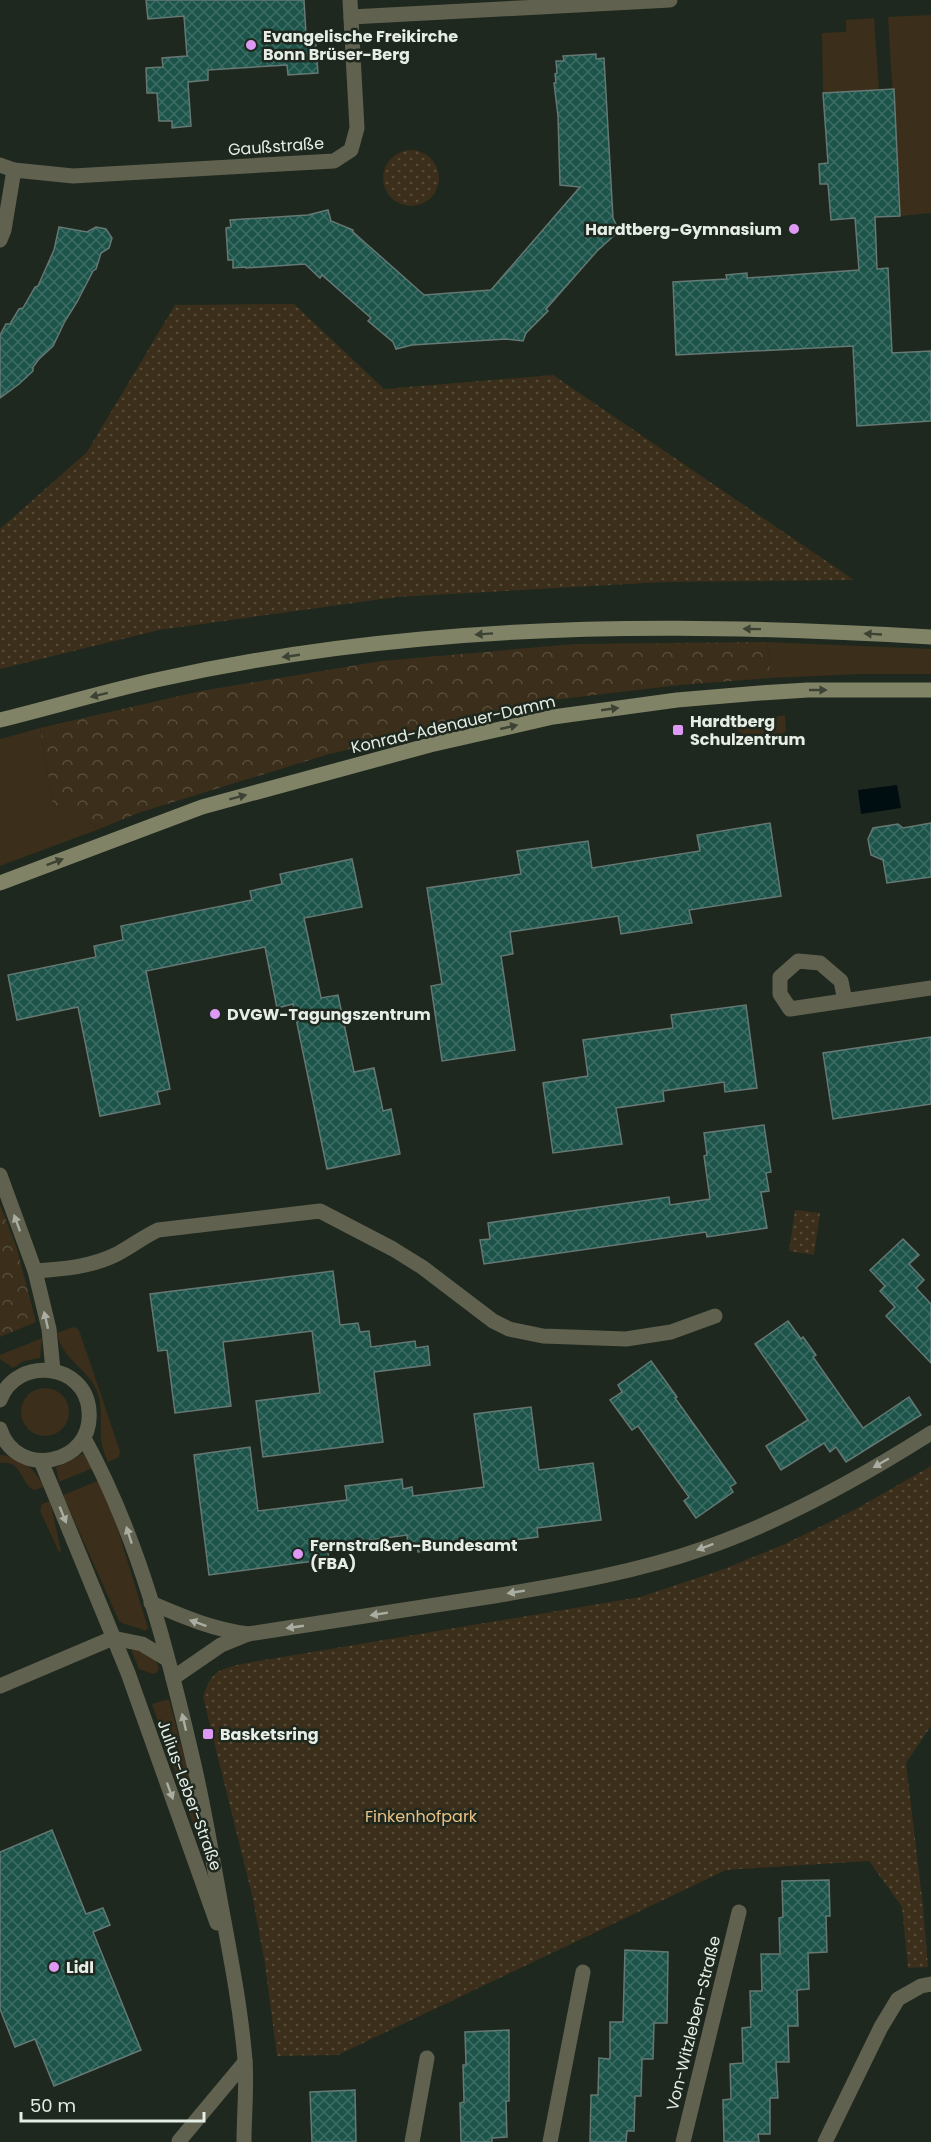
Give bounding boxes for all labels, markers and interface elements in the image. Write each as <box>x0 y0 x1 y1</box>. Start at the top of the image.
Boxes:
place label: Evangelische Freikirche Bonn Brüser-Berg <box>263 25 458 66</box>
marker: Evangelische Freikirche Bonn Brüser-Berg <box>244 38 258 52</box>
street label: Gaußstraße <box>227 132 325 161</box>
place label: Hardtberg-Gymnasium <box>585 218 782 241</box>
marker: Hardtberg-Gymnasium <box>787 222 801 236</box>
one-way arrow <box>742 624 761 634</box>
one-way arrow <box>863 629 882 638</box>
one-way arrow <box>475 630 494 639</box>
one-way arrow <box>281 652 300 661</box>
one-way arrow <box>809 685 828 695</box>
one-way arrow <box>90 690 108 700</box>
street label: Konrad-Adenauer-Damm <box>349 690 558 759</box>
one-way arrow <box>601 705 620 714</box>
place label: Hardtberg Schulzentrum <box>690 710 806 751</box>
one-way arrow <box>499 722 518 732</box>
marker: Hardtberg Schulzentrum <box>671 723 685 737</box>
one-way arrow <box>229 792 248 802</box>
one-way arrow <box>46 857 64 867</box>
place label: DVGW-Tagungszentrum <box>227 1003 431 1026</box>
marker: DVGW-Tagungszentrum <box>208 1007 222 1021</box>
one-way arrow <box>12 1214 22 1232</box>
one-way arrow <box>41 1311 51 1329</box>
one-way arrow <box>872 1458 889 1468</box>
one-way arrow <box>59 1506 68 1524</box>
one-way arrow <box>123 1526 133 1544</box>
place label: Fernstraßen-Bundesamt (FBA) <box>310 1534 518 1575</box>
one-way arrow <box>696 1543 714 1553</box>
marker: Fernstraßen-Bundesamt (FBA) <box>291 1547 305 1561</box>
one-way arrow <box>506 1588 525 1597</box>
one-way arrow <box>369 1610 388 1619</box>
one-way arrow <box>189 1617 207 1627</box>
one-way arrow <box>285 1623 304 1632</box>
one-way arrow <box>178 1713 188 1731</box>
street label: Julius-Leber-Straße <box>152 1716 228 1874</box>
place label: Basketsring <box>220 1723 319 1746</box>
marker: Basketsring <box>201 1727 215 1741</box>
one-way arrow <box>166 1782 175 1800</box>
park label: Finkenhofpark <box>365 1805 478 1828</box>
street label: Von-Witzleben-Straße <box>661 1933 726 2113</box>
place label: Lidl <box>66 1956 94 1979</box>
marker: Lidl <box>47 1960 61 1974</box>
scale bar <box>21 2085 204 2123</box>
text: 50 m <box>30 2093 76 2118</box>

